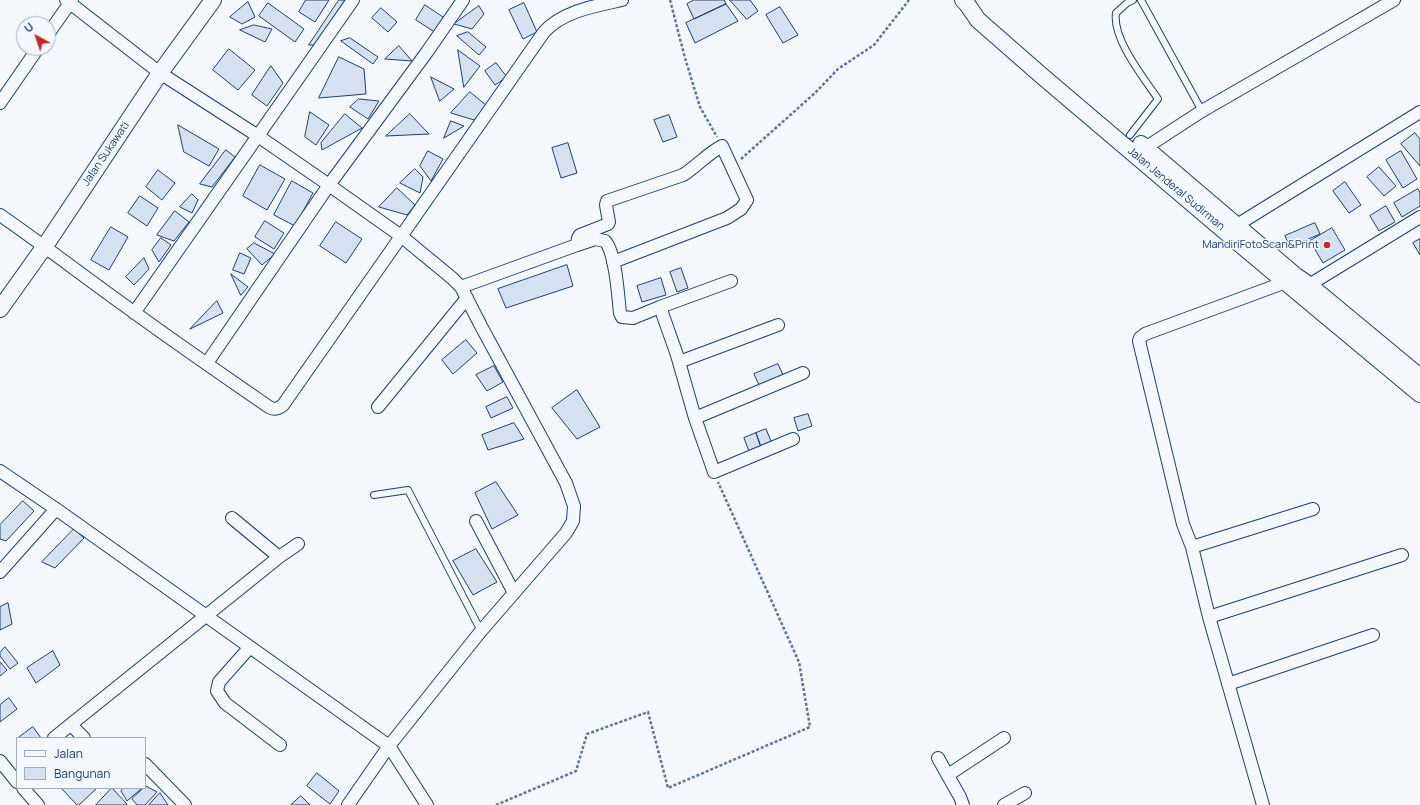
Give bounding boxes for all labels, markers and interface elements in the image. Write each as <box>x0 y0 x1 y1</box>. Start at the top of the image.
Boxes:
north arrow <box>16 16 56 56</box>
text: U <box>21 19 36 35</box>
street label: Jalan Sukawati <box>80 119 132 189</box>
street label: Jalan Jenderal Sudirman <box>1125 145 1227 233</box>
place label: MandiriFotoScan&Print <box>1202 238 1319 252</box>
marker: MandiriFotoScan&Print <box>1322 240 1332 250</box>
legend <box>16 737 146 789</box>
text: Jalan <box>54 745 83 762</box>
text: Bangunan <box>54 765 110 782</box>

